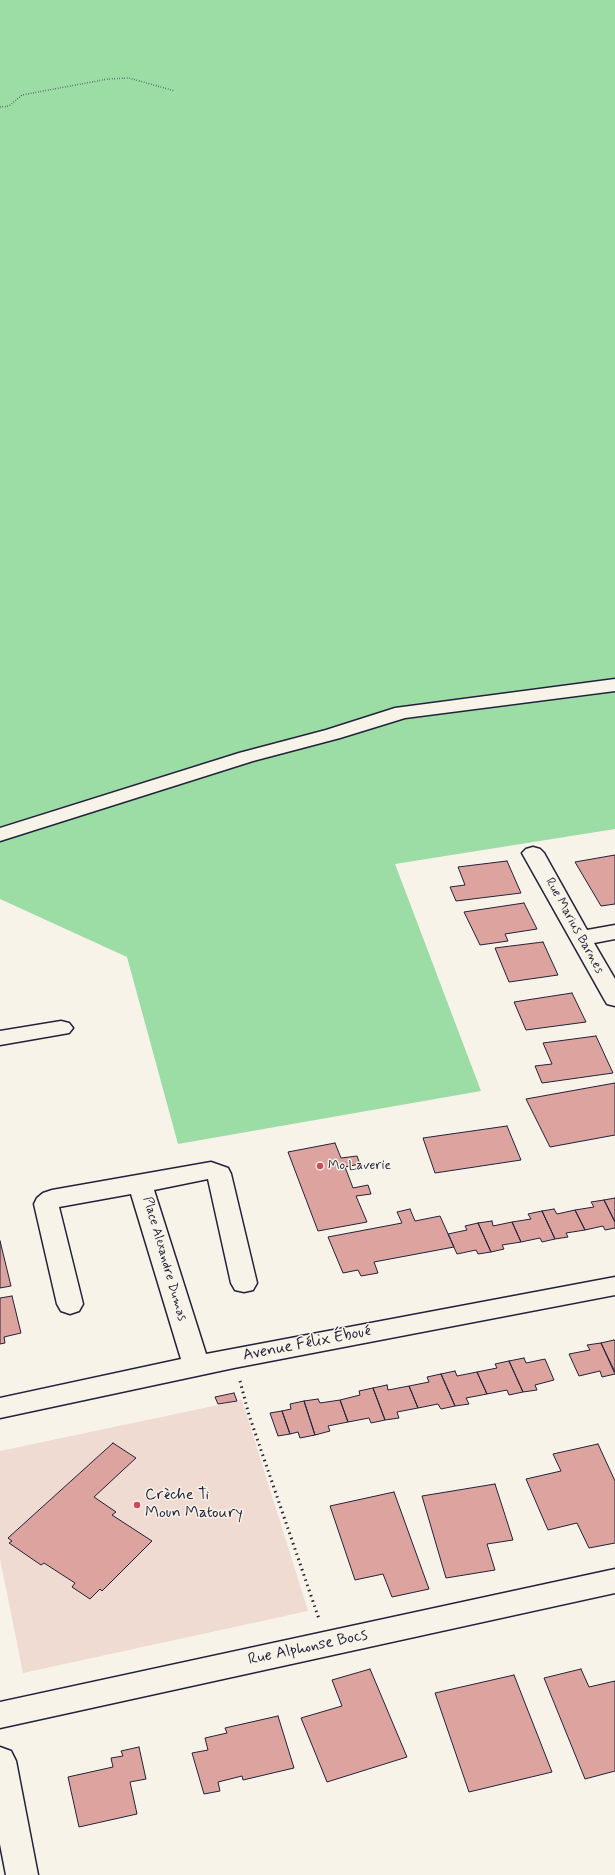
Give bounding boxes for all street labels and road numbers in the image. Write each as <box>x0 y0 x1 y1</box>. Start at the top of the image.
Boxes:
street label: Rue Marius Barnes <box>541 875 607 977</box>
street label: Place Alexandre Dumas <box>139 1195 189 1323</box>
street label: Avenue Félix Éboué <box>241 1322 373 1366</box>
street label: Rue Alphonse Bocs <box>247 1626 369 1670</box>

